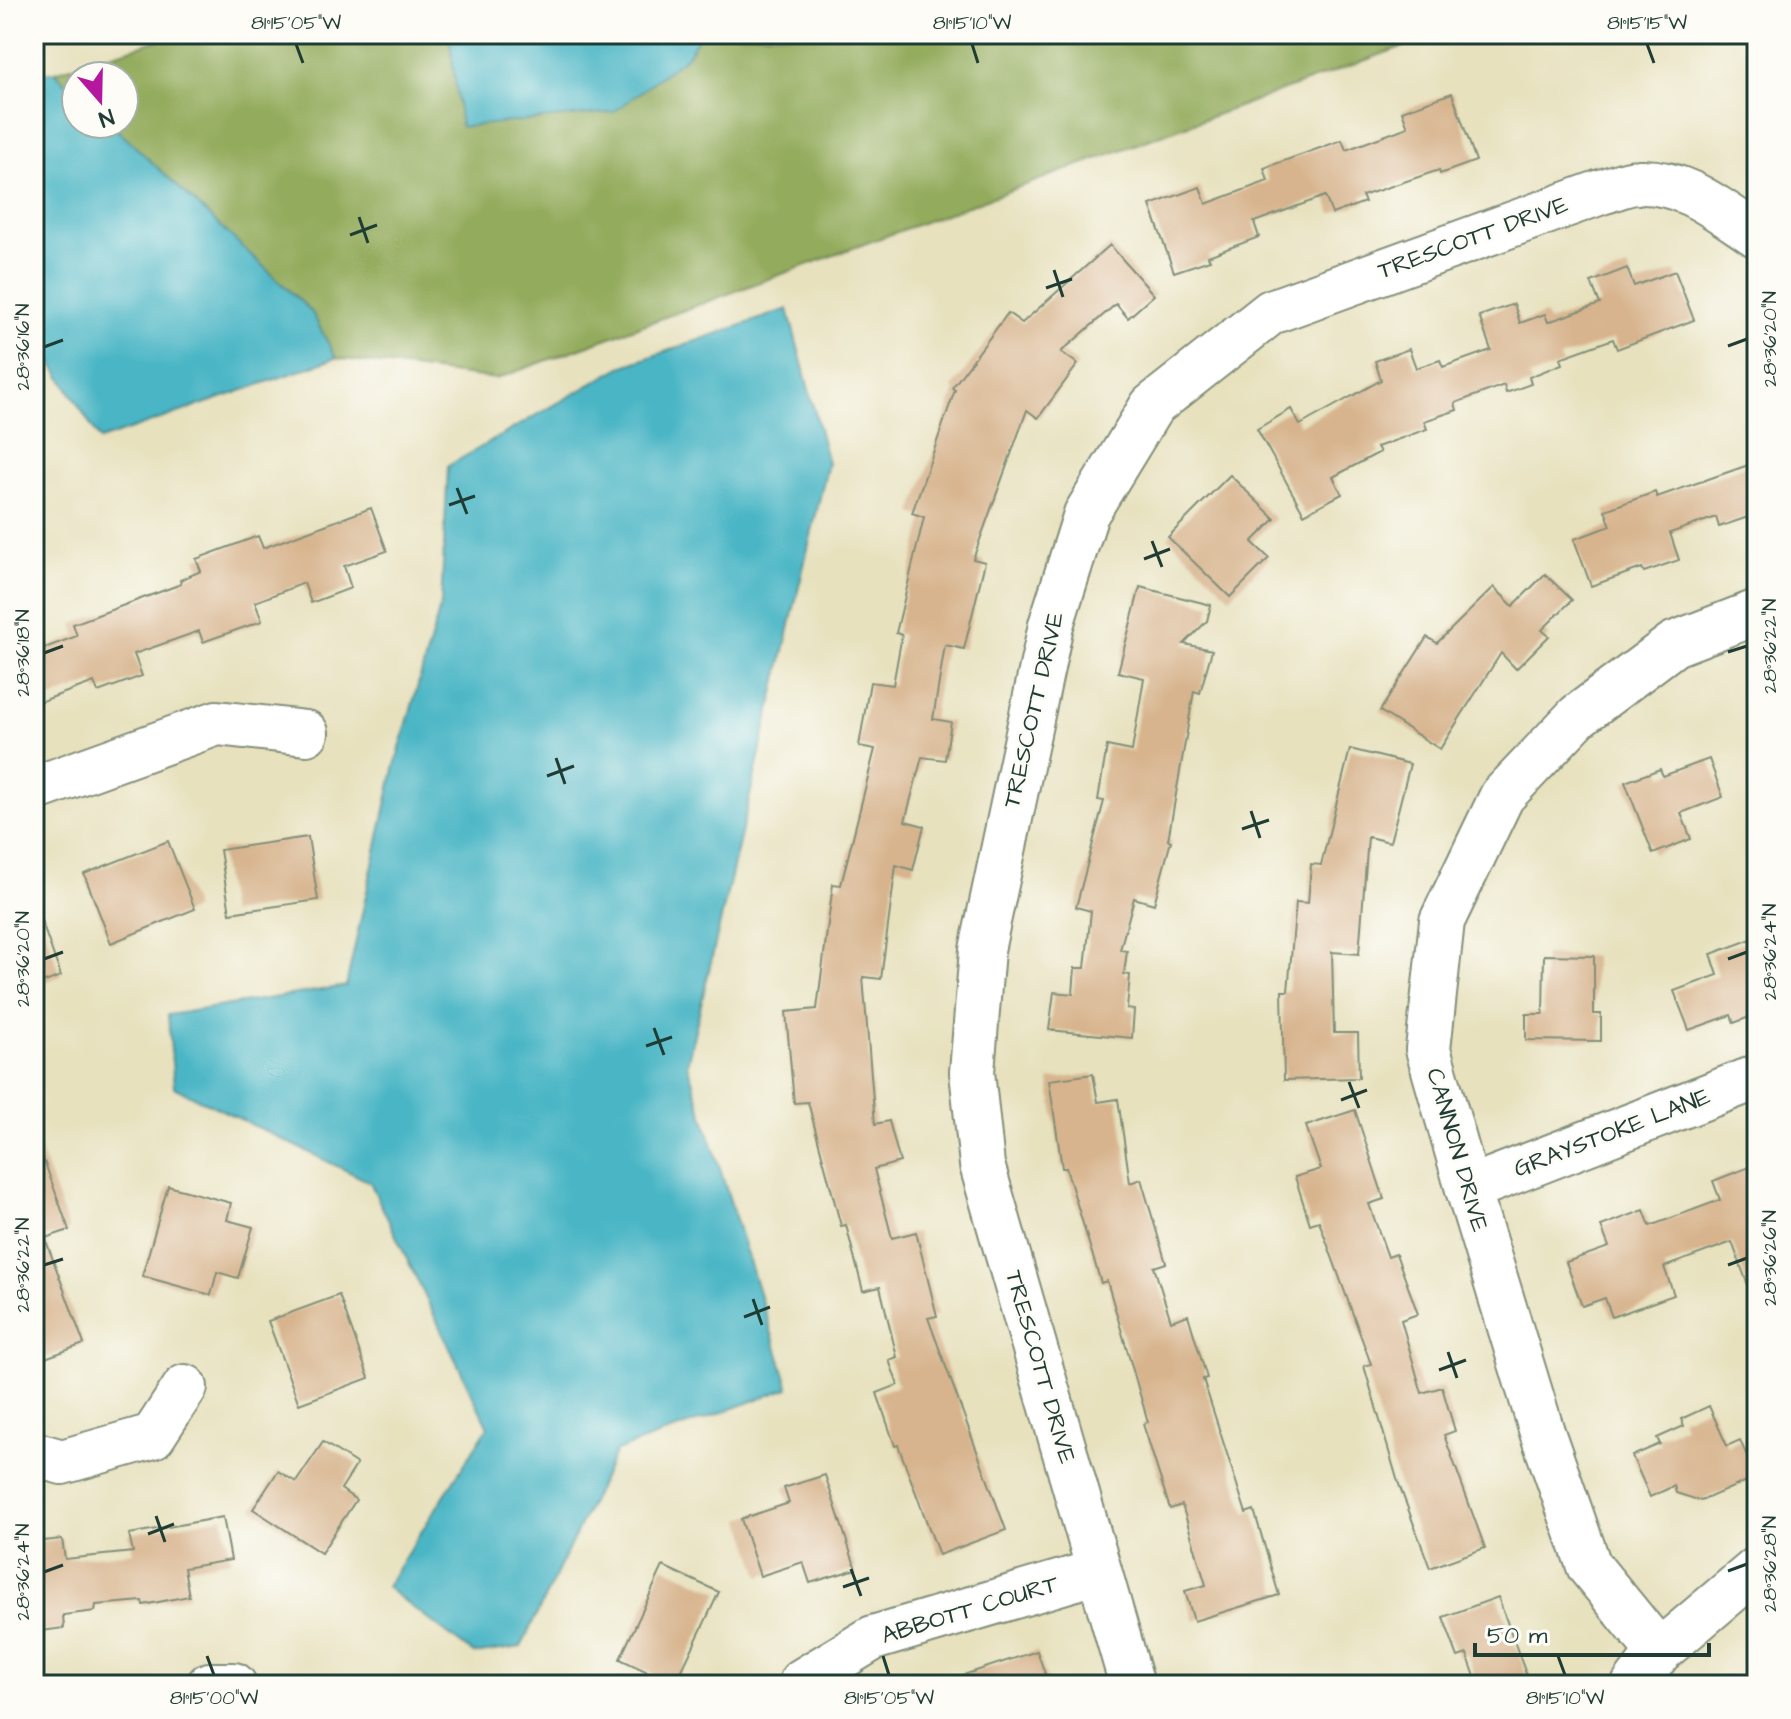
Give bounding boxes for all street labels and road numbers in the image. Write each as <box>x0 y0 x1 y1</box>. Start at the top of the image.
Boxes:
street label: TRESCOTT DRIVE <box>1373 188 1573 288</box>
street label: TRESCOTT DRIVE <box>995 609 1073 811</box>
street label: CANNON DRIVE <box>1417 1064 1497 1236</box>
street label: GRAYSTOKE LANE <box>1509 1080 1715 1186</box>
street label: TRESCOTT DRIVE <box>996 1266 1084 1468</box>
street label: ABBOTT COURT <box>877 1567 1063 1653</box>

